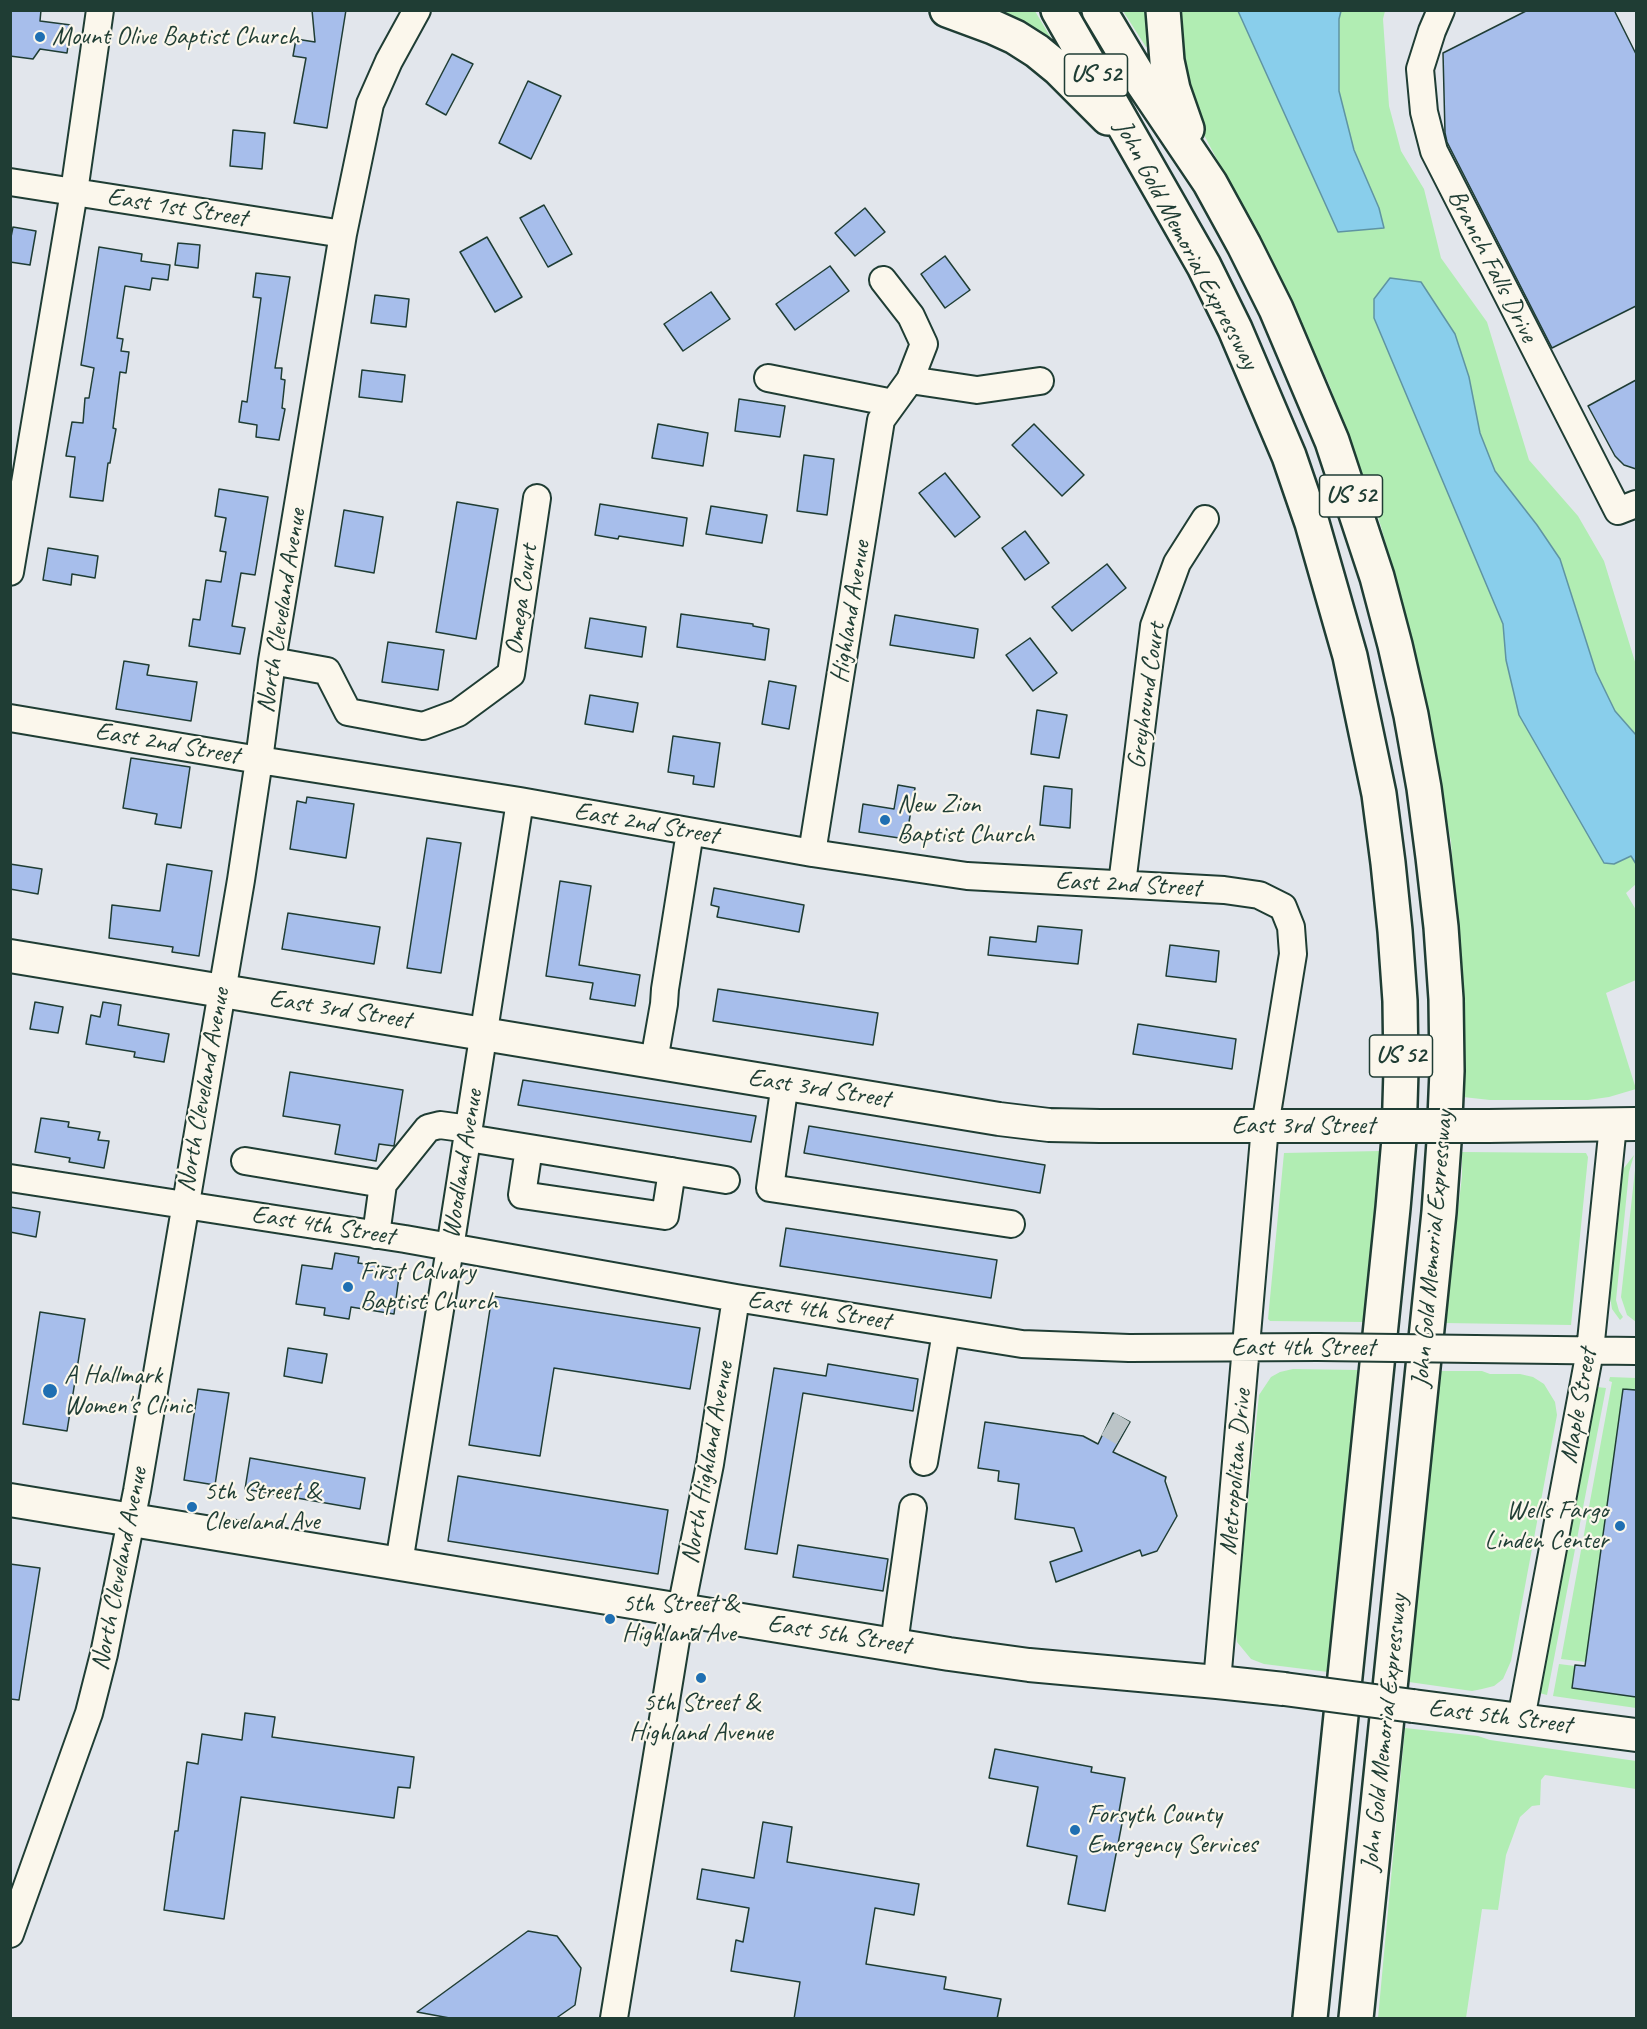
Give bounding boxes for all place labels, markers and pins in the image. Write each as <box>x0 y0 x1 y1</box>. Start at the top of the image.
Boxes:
place label: Mount Olive Baptist Church <box>52 21 299 53</box>
marker: Mount Olive Baptist Church <box>33 30 47 44</box>
place label: New Zion Baptist Church <box>897 789 1034 850</box>
marker: New Zion Baptist Church <box>878 813 892 827</box>
place label: First Calvary Baptist Church <box>360 1256 497 1318</box>
marker: First Calvary Baptist Church <box>341 1280 355 1294</box>
place label: A Hallmark Women's Clinic <box>64 1360 193 1422</box>
marker: A Hallmark Women's Clinic <box>41 1382 59 1400</box>
place label: 5th Street & Cleveland Ave <box>204 1476 320 1538</box>
place label: Wells Fargo Linden Center <box>1485 1495 1608 1556</box>
marker: 5th Street & Cleveland Ave <box>185 1500 199 1514</box>
marker: Wells Fargo Linden Center <box>1613 1519 1627 1533</box>
place label: 5th Street & Highland Ave <box>622 1588 738 1649</box>
marker: 5th Street & Highland Ave <box>603 1612 617 1626</box>
marker: 5th Street & Highland Avenue <box>694 1671 708 1685</box>
place label: 5th Street & Highland Avenue <box>629 1687 773 1748</box>
place label: Forsyth County Emergency Services <box>1087 1799 1257 1860</box>
marker: Forsyth County Emergency Services <box>1068 1823 1082 1837</box>

